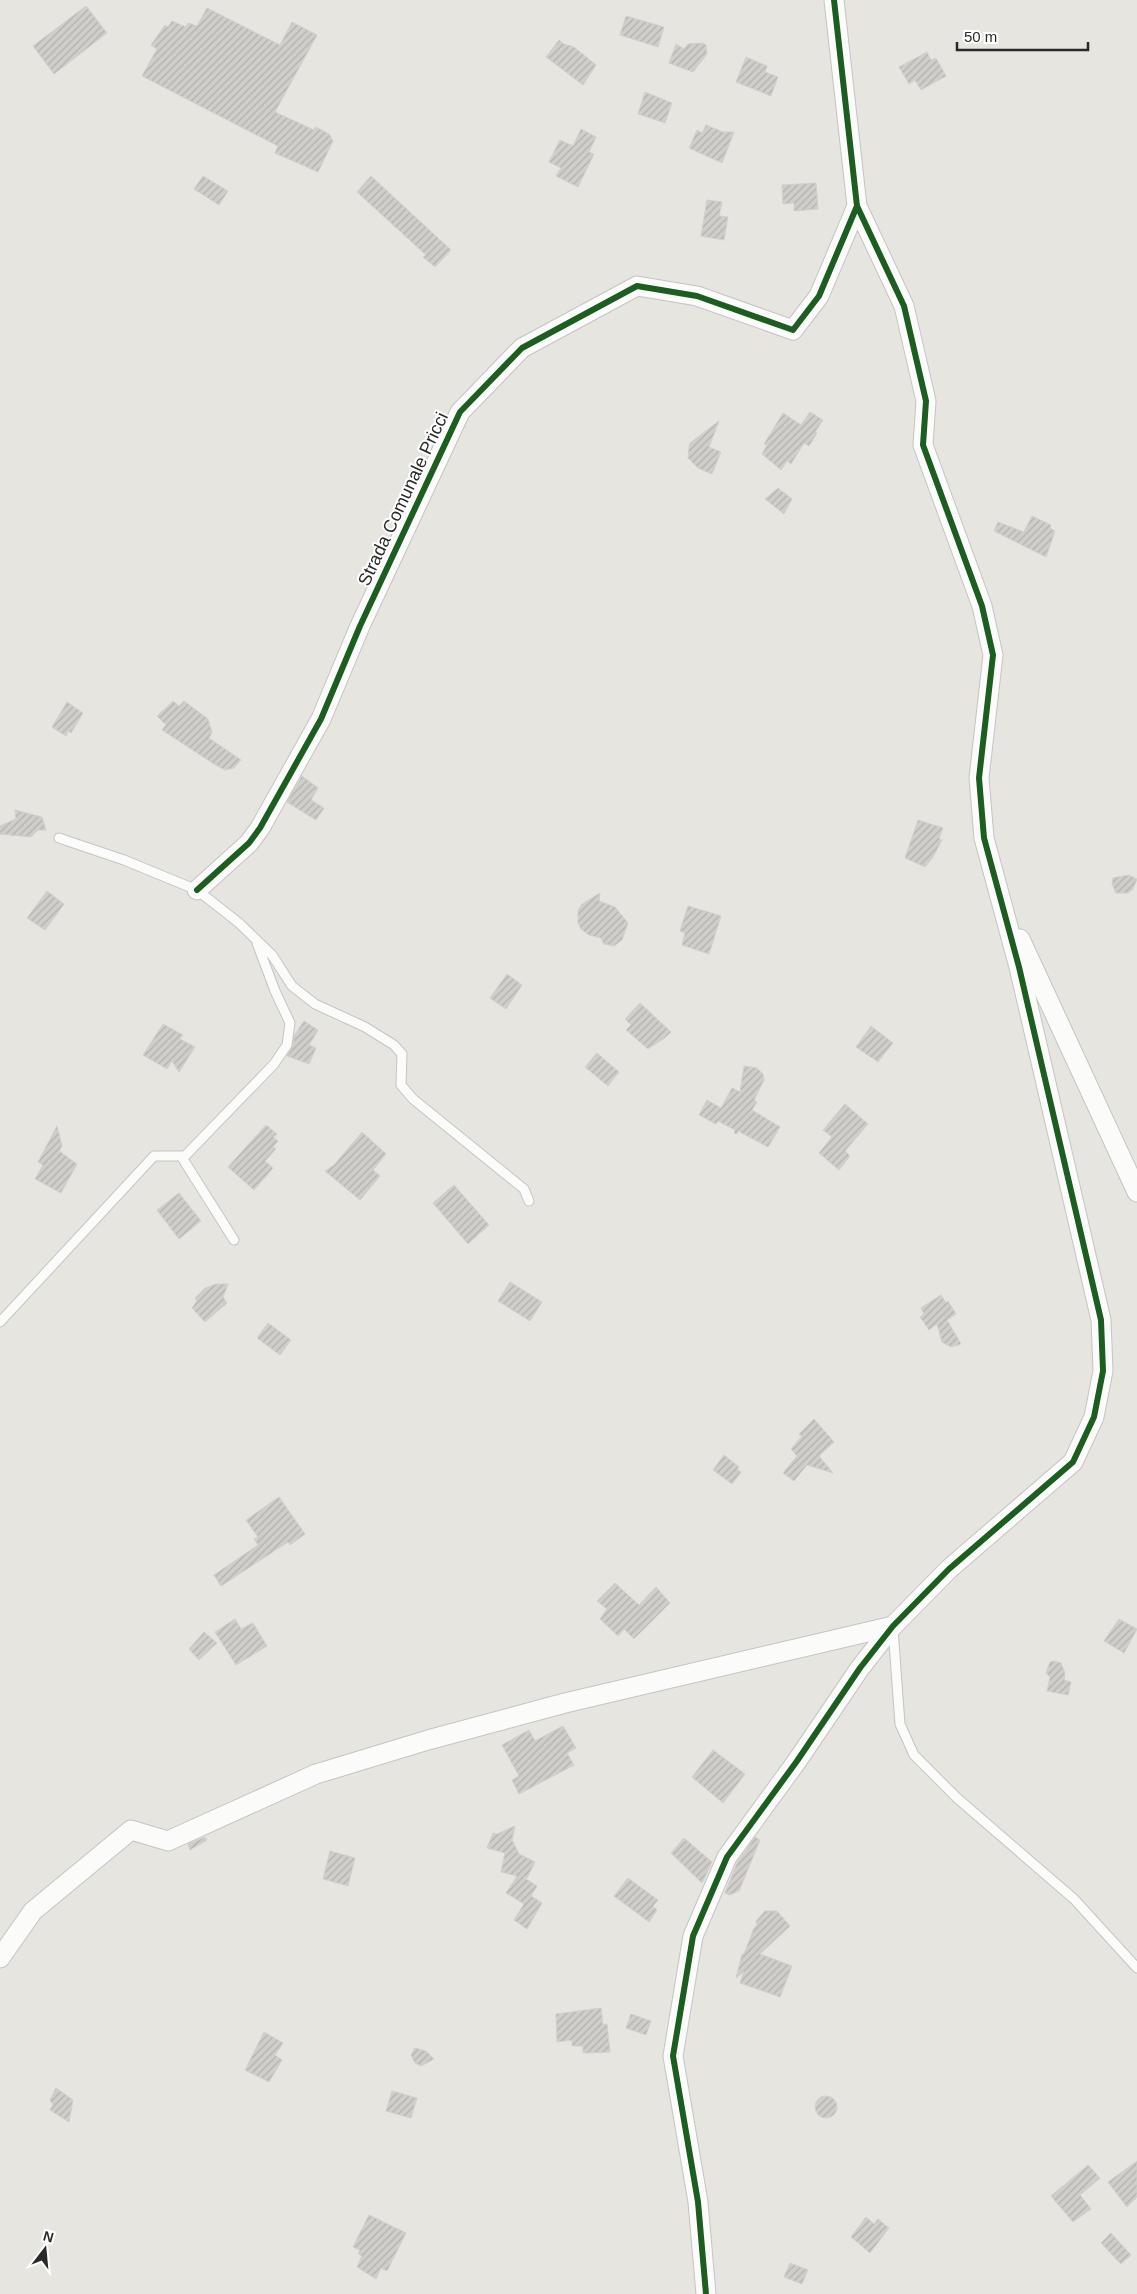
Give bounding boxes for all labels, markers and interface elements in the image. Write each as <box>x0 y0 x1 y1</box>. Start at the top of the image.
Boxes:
scale bar <box>957 20 1088 52</box>
text: 50 m <box>964 28 997 45</box>
street label: Strada Comunale Pricci <box>354 409 452 589</box>
north arrow <box>20 2224 70 2274</box>
text: N <box>42 2227 56 2246</box>

